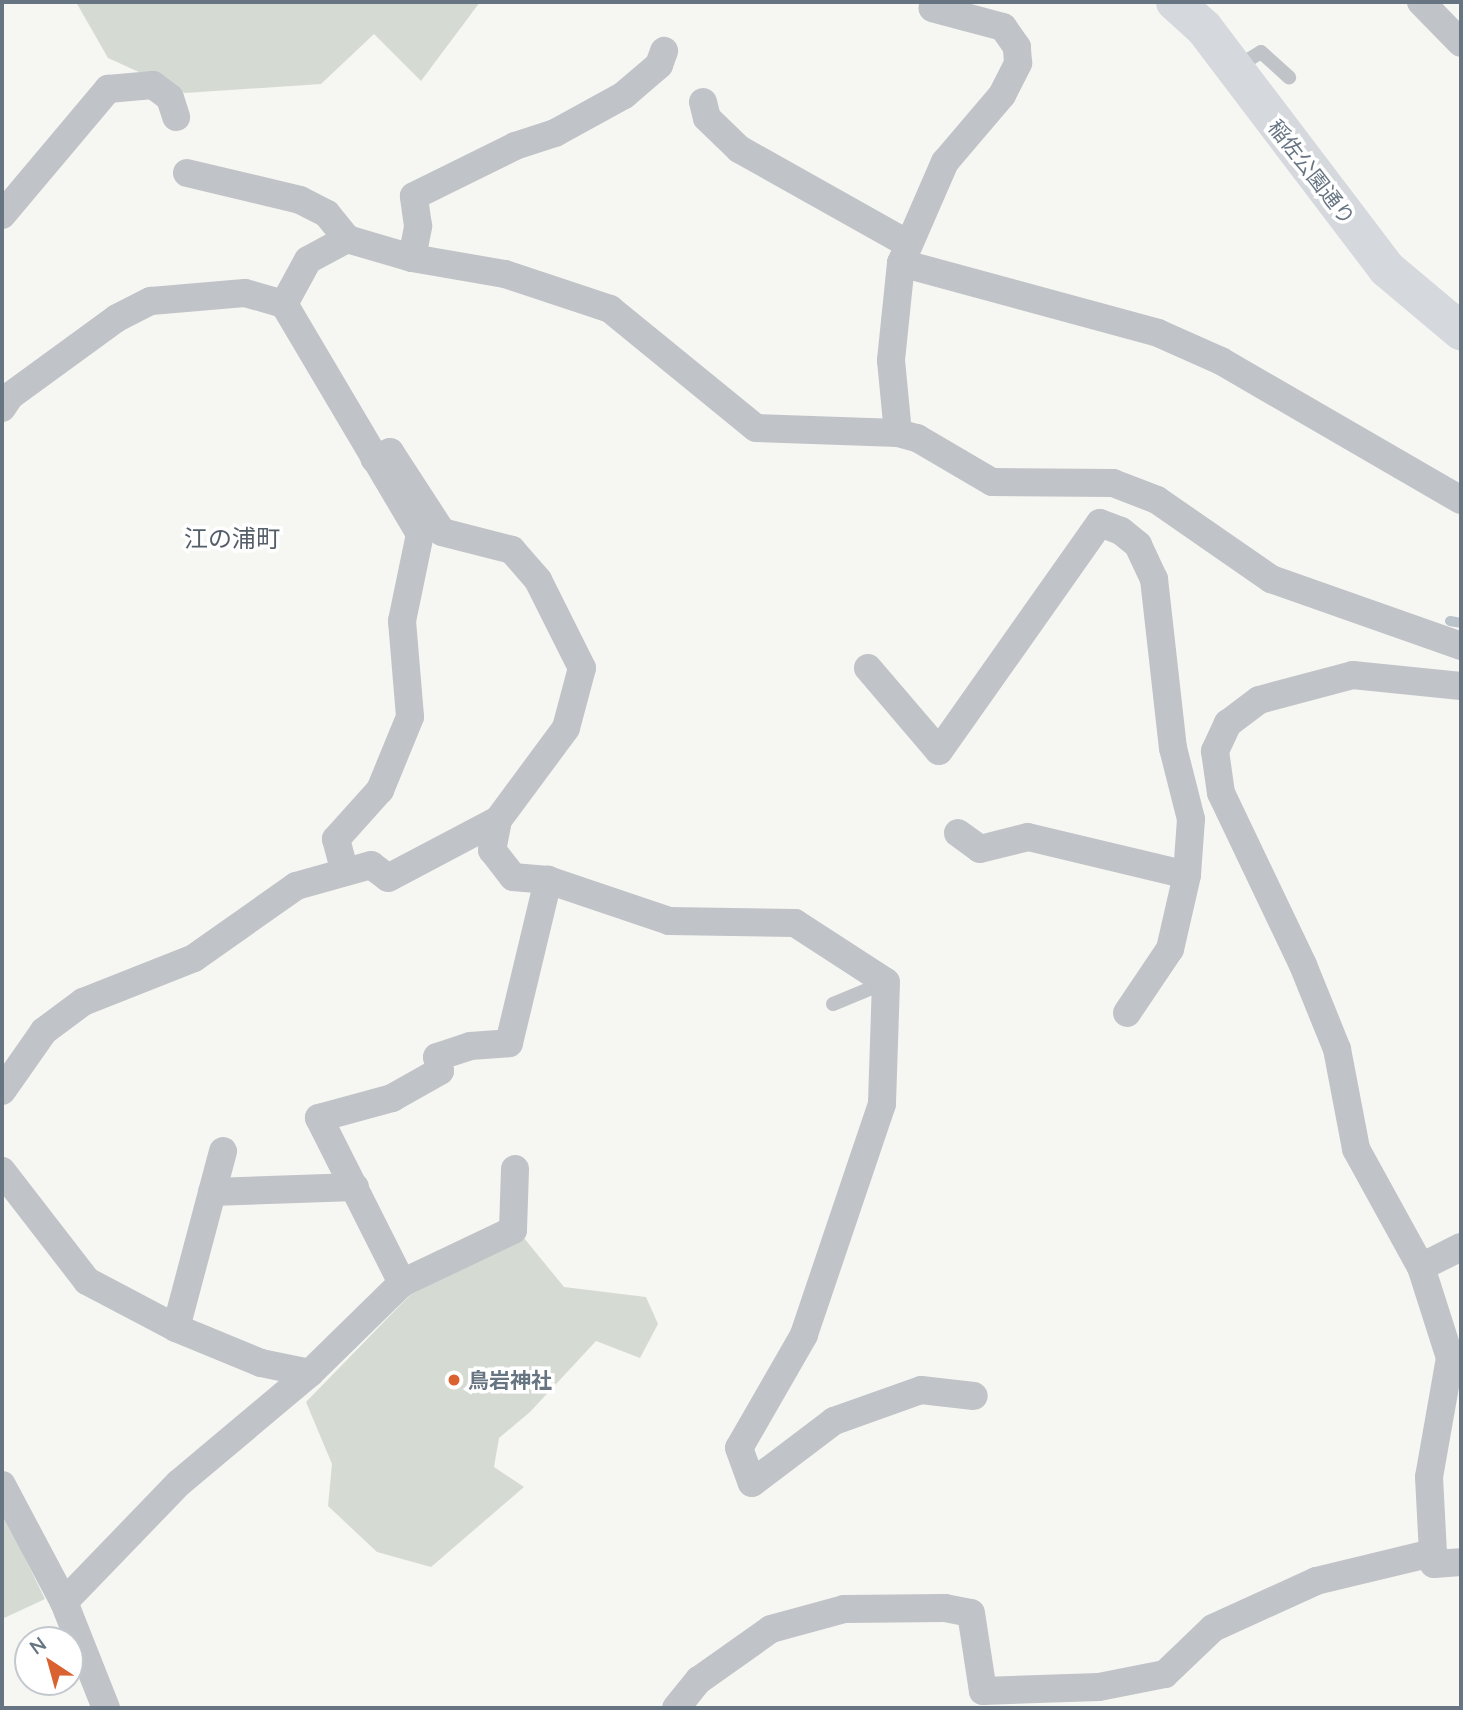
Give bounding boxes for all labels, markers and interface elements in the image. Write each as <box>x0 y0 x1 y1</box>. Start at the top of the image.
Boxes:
street label: 稲佐公園通り <box>1263 115 1361 229</box>
district label: 江の浦町 <box>184 524 280 552</box>
place label: 鳥岩神社 <box>468 1367 552 1393</box>
marker: 鳥岩神社 <box>446 1372 462 1388</box>
north arrow <box>14 1626 84 1696</box>
text: N <box>25 1632 50 1659</box>

